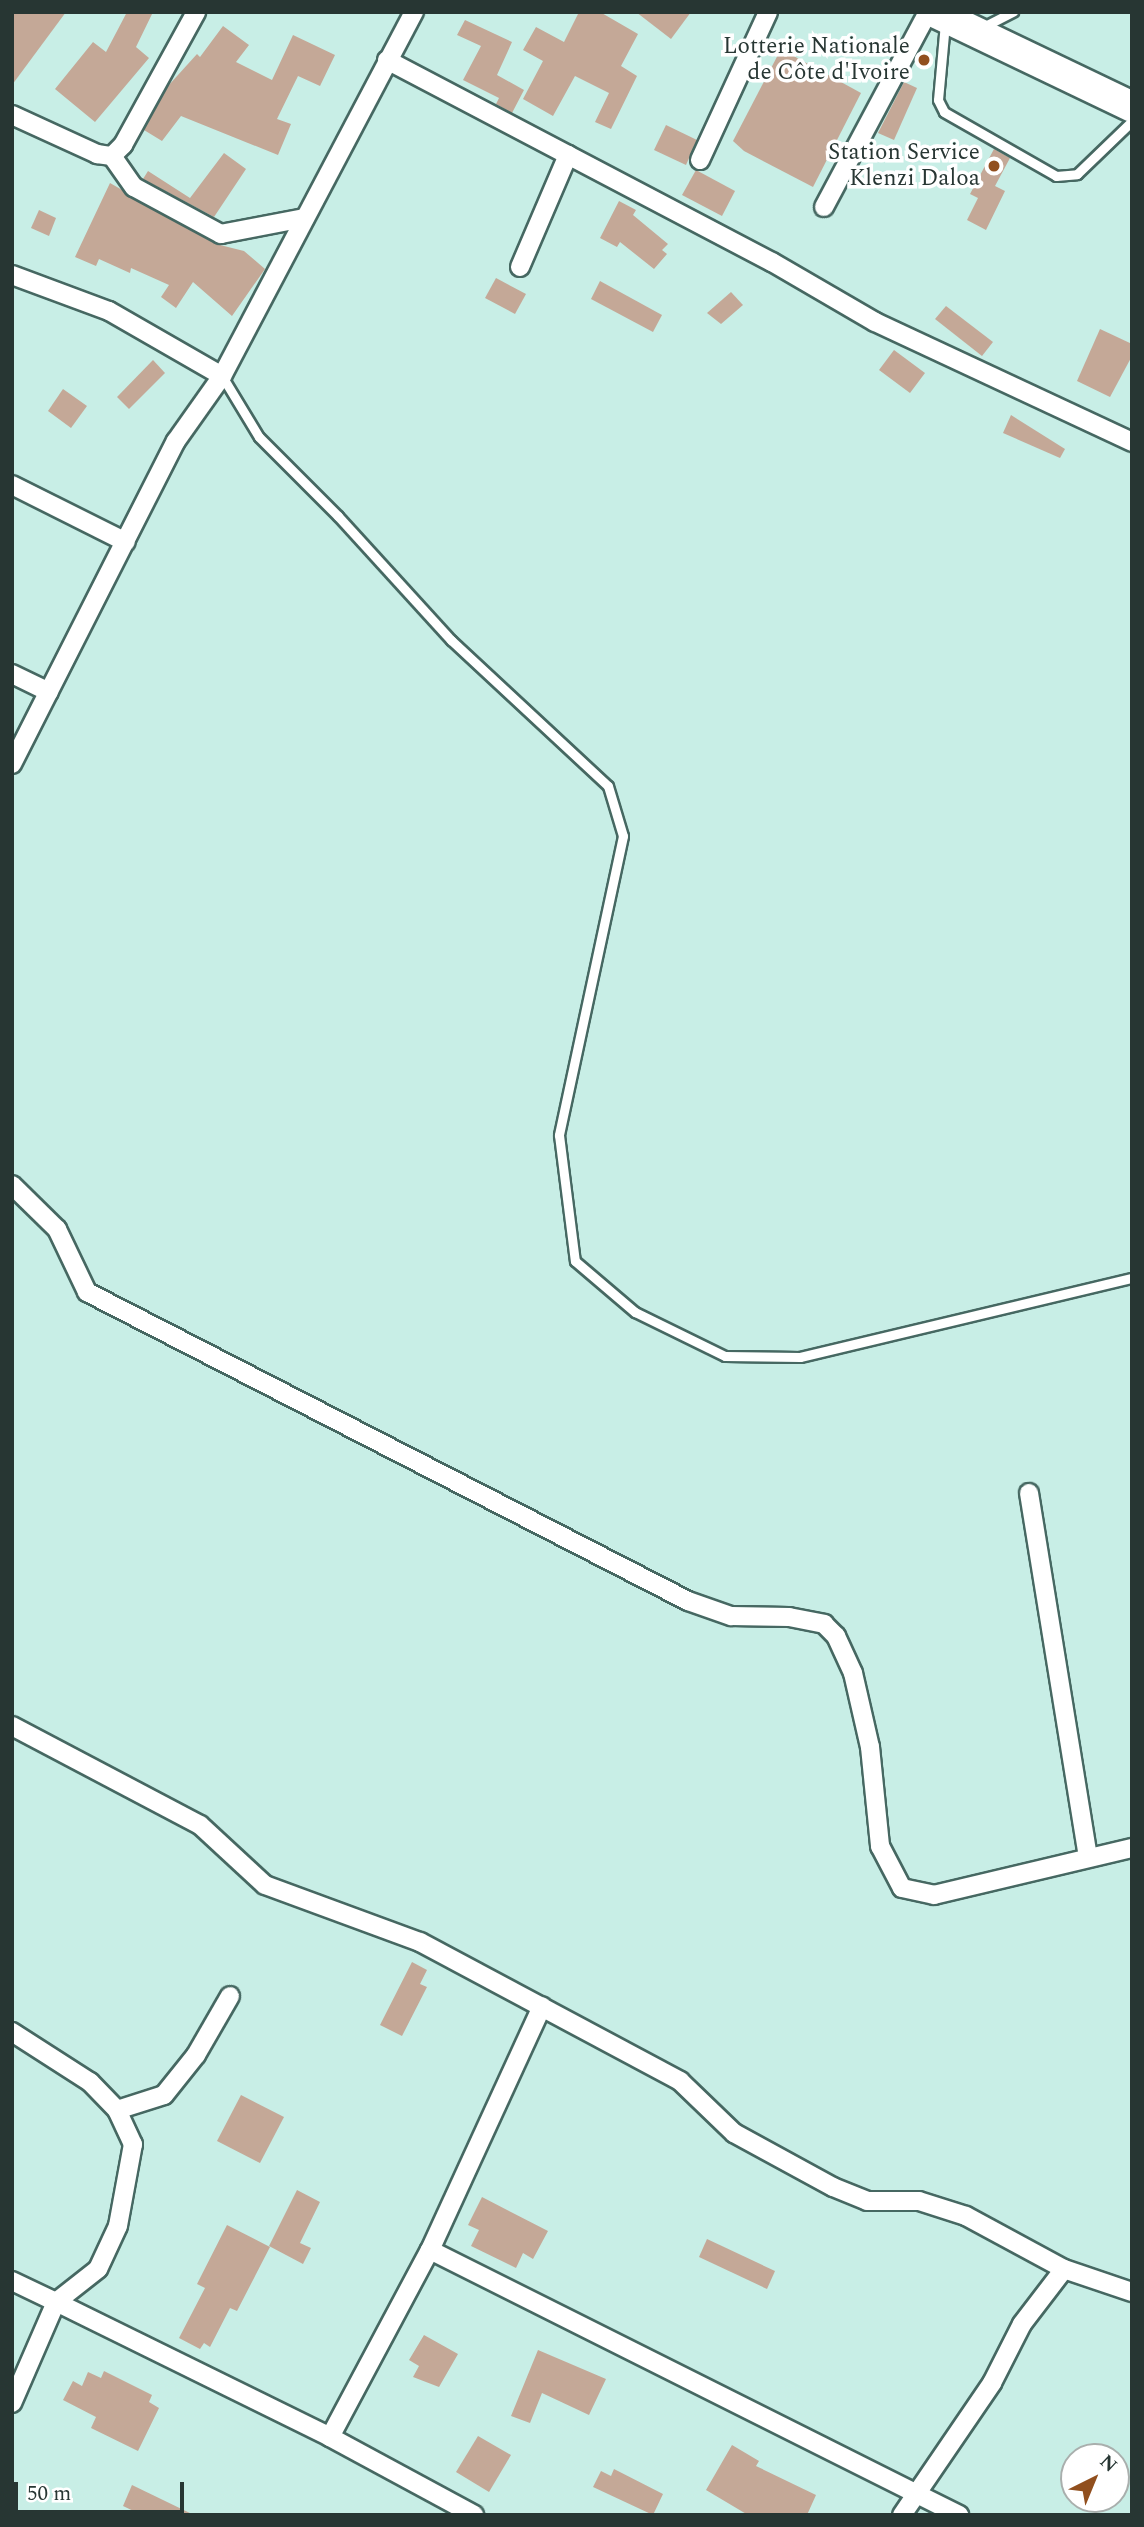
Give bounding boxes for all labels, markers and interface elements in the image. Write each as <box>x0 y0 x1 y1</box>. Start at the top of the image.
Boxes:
place label: Lotterie Nationale de Côte d'Ivoire <box>723 33 910 87</box>
marker: Lotterie Nationale de Côte d'Ivoire <box>916 52 932 68</box>
place label: Station Service Klenzi Daloa <box>828 139 980 193</box>
marker: Station Service Klenzi Daloa <box>986 158 1002 174</box>
north arrow <box>1060 2443 1130 2513</box>
text: N <box>1093 2448 1124 2480</box>
scale bar <box>18 2468 187 2512</box>
text: 50 m <box>27 2478 71 2510</box>

